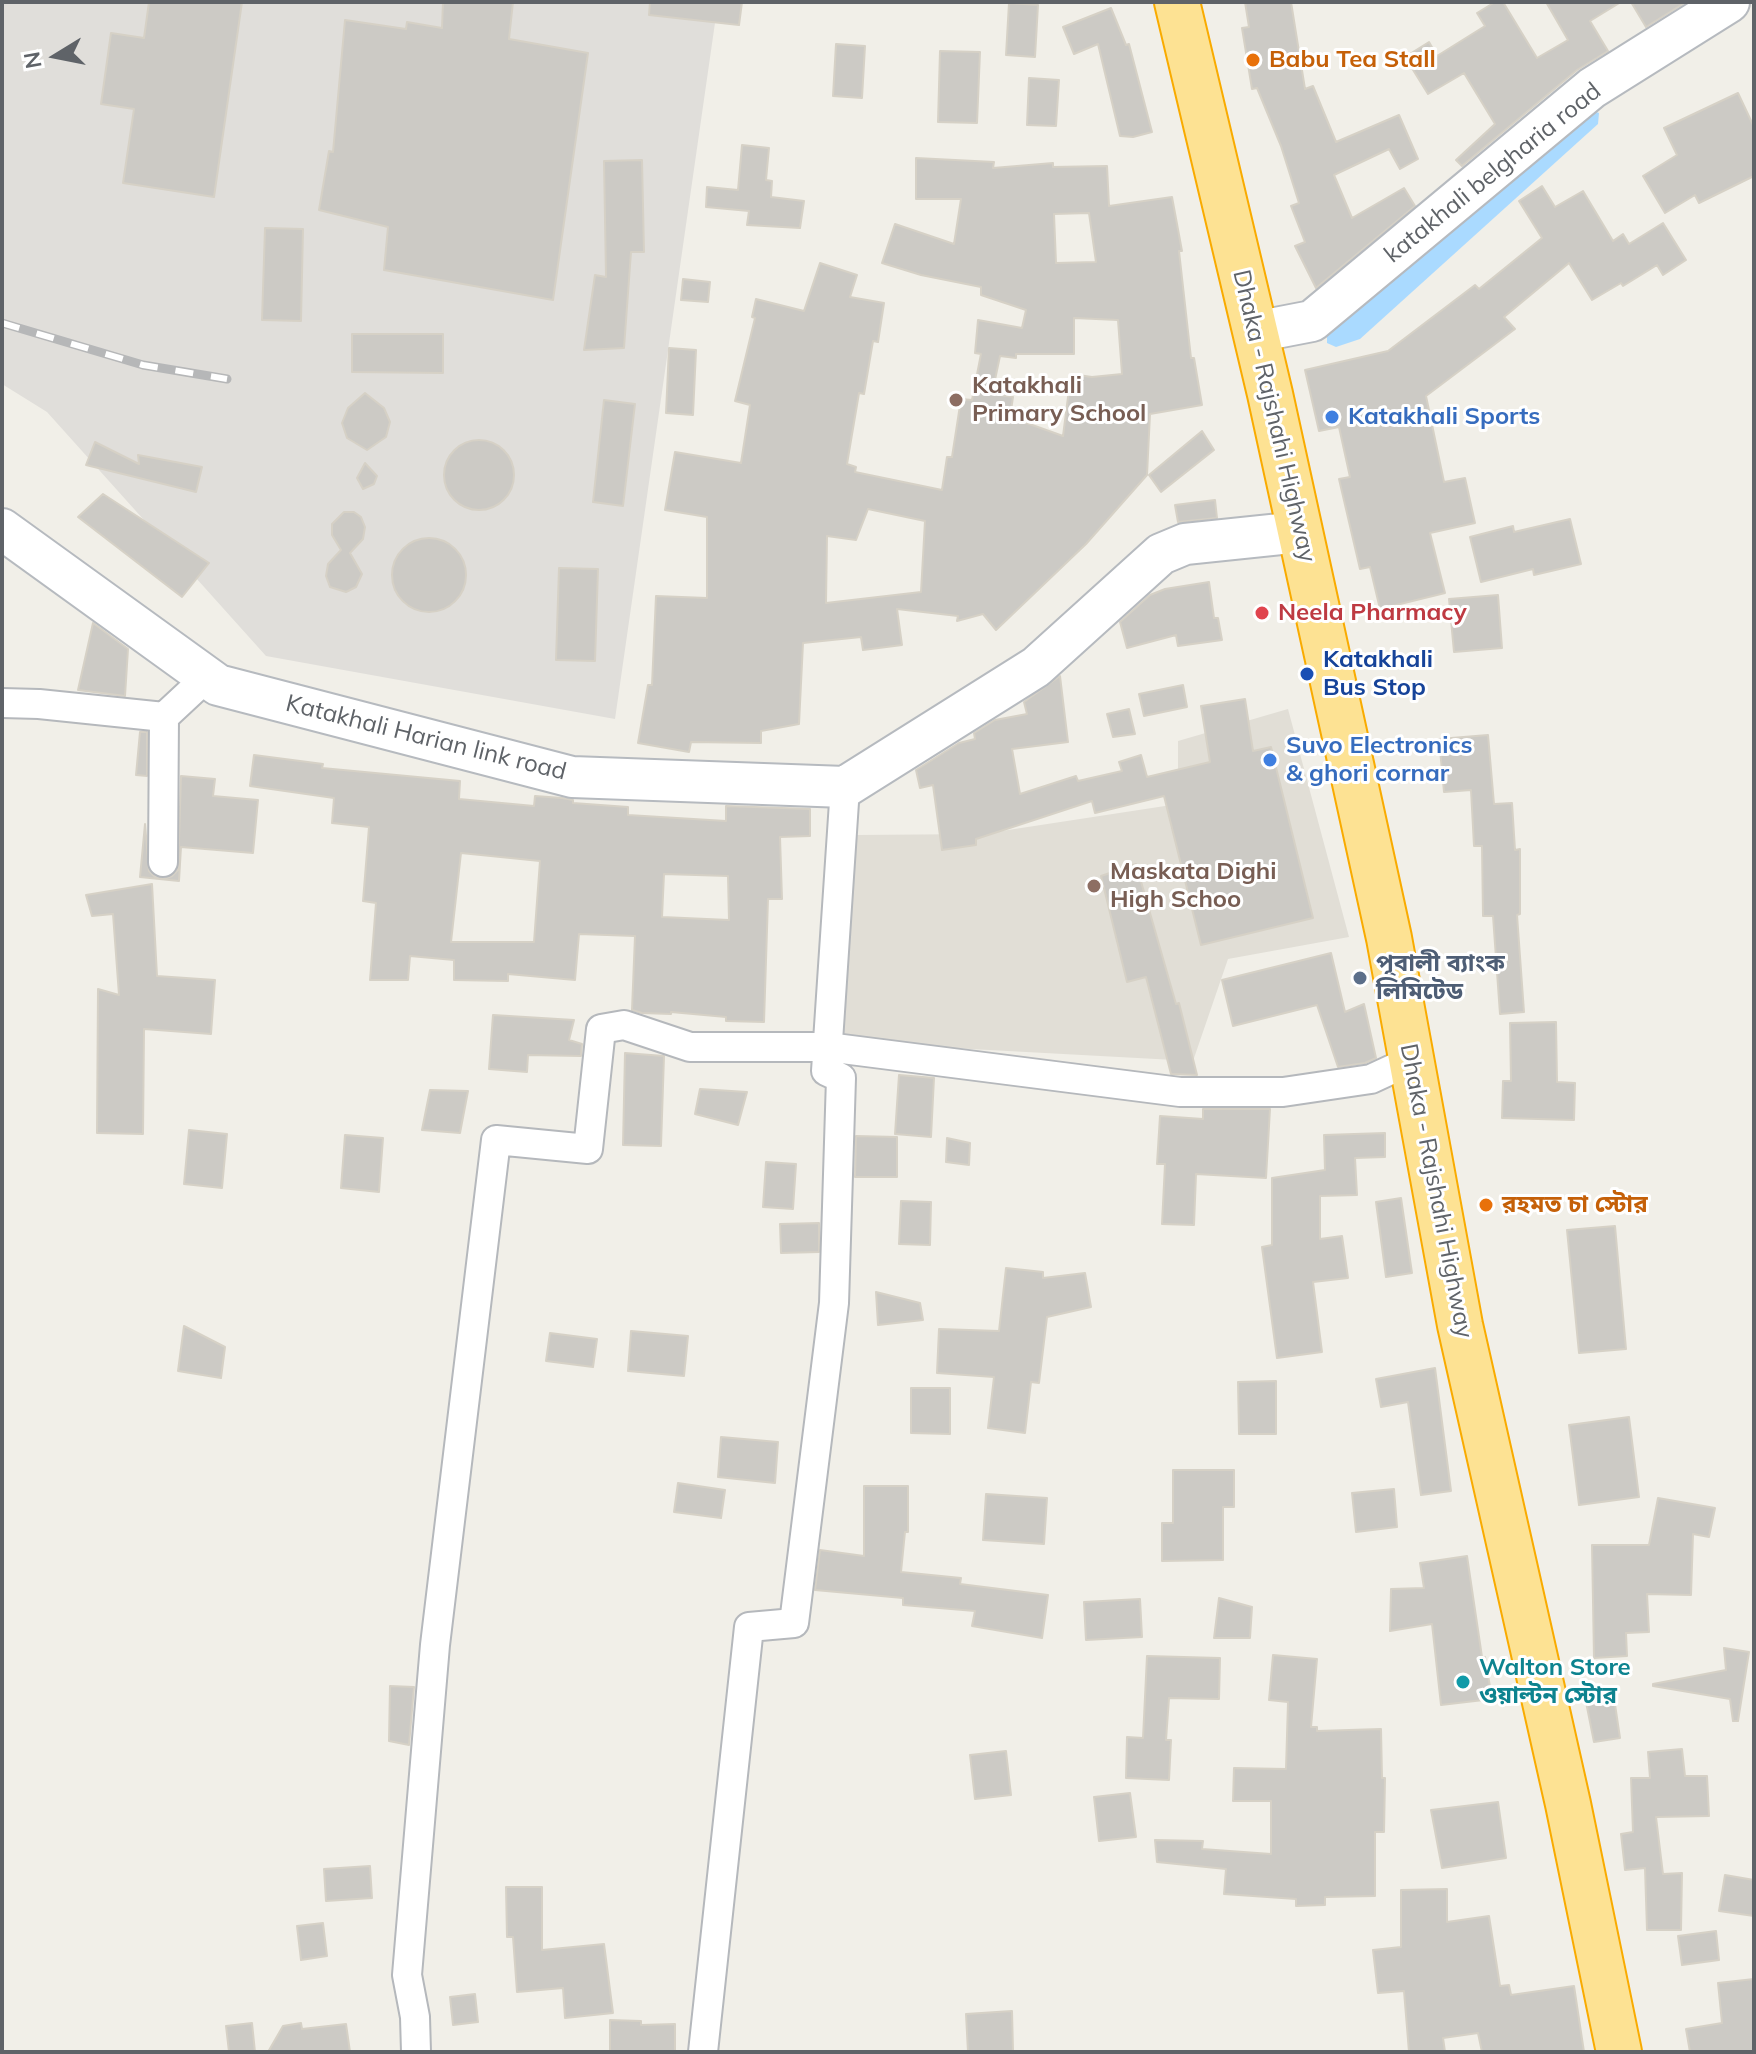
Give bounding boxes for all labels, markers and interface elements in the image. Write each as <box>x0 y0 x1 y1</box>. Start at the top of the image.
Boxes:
north arrow <box>16 16 96 96</box>
place label: Babu Tea Stall <box>1269 46 1436 74</box>
text: N <box>17 50 48 71</box>
marker: Babu Tea Stall <box>1244 51 1262 69</box>
street label: katakhali belgharia road <box>1379 77 1607 269</box>
street label: Dhaka - Rajshahi Highway <box>1226 267 1322 565</box>
place label: Katakhali Primary School <box>972 372 1146 428</box>
marker: Katakhali Primary School <box>947 391 965 409</box>
place label: Katakhali Sports <box>1348 403 1540 431</box>
marker: Katakhali Sports <box>1323 408 1341 426</box>
place label: Neela Pharmacy <box>1278 599 1467 627</box>
marker: Neela Pharmacy <box>1253 604 1271 622</box>
place label: Katakhali Bus Stop <box>1323 646 1433 702</box>
marker: Katakhali Bus Stop <box>1298 665 1316 683</box>
street label: Katakhali Harian link road <box>283 689 569 787</box>
place label: Suvo Electronics & ghori cornar <box>1286 732 1473 788</box>
marker: Suvo Electronics & ghori cornar <box>1261 751 1279 769</box>
place label: Maskata Dighi High Schoo <box>1110 858 1277 914</box>
marker: Maskata Dighi High Schoo <box>1085 877 1103 895</box>
place label: পূবালী ব্যাংক লিমিটেড <box>1376 950 1505 1006</box>
marker: পূবালী ব্যাংক লিমিটেড <box>1351 969 1369 987</box>
street label: Dhaka - Rajshahi Highway <box>1393 1041 1479 1341</box>
place label: রহমত চা স্টোর <box>1502 1191 1648 1219</box>
marker: রহমত চা স্টোর <box>1477 1196 1495 1214</box>
place label: Walton Store ওয়াল্টন স্টোর <box>1479 1654 1631 1710</box>
marker: Walton Store ওয়াল্টন স্টোর <box>1454 1673 1472 1691</box>

